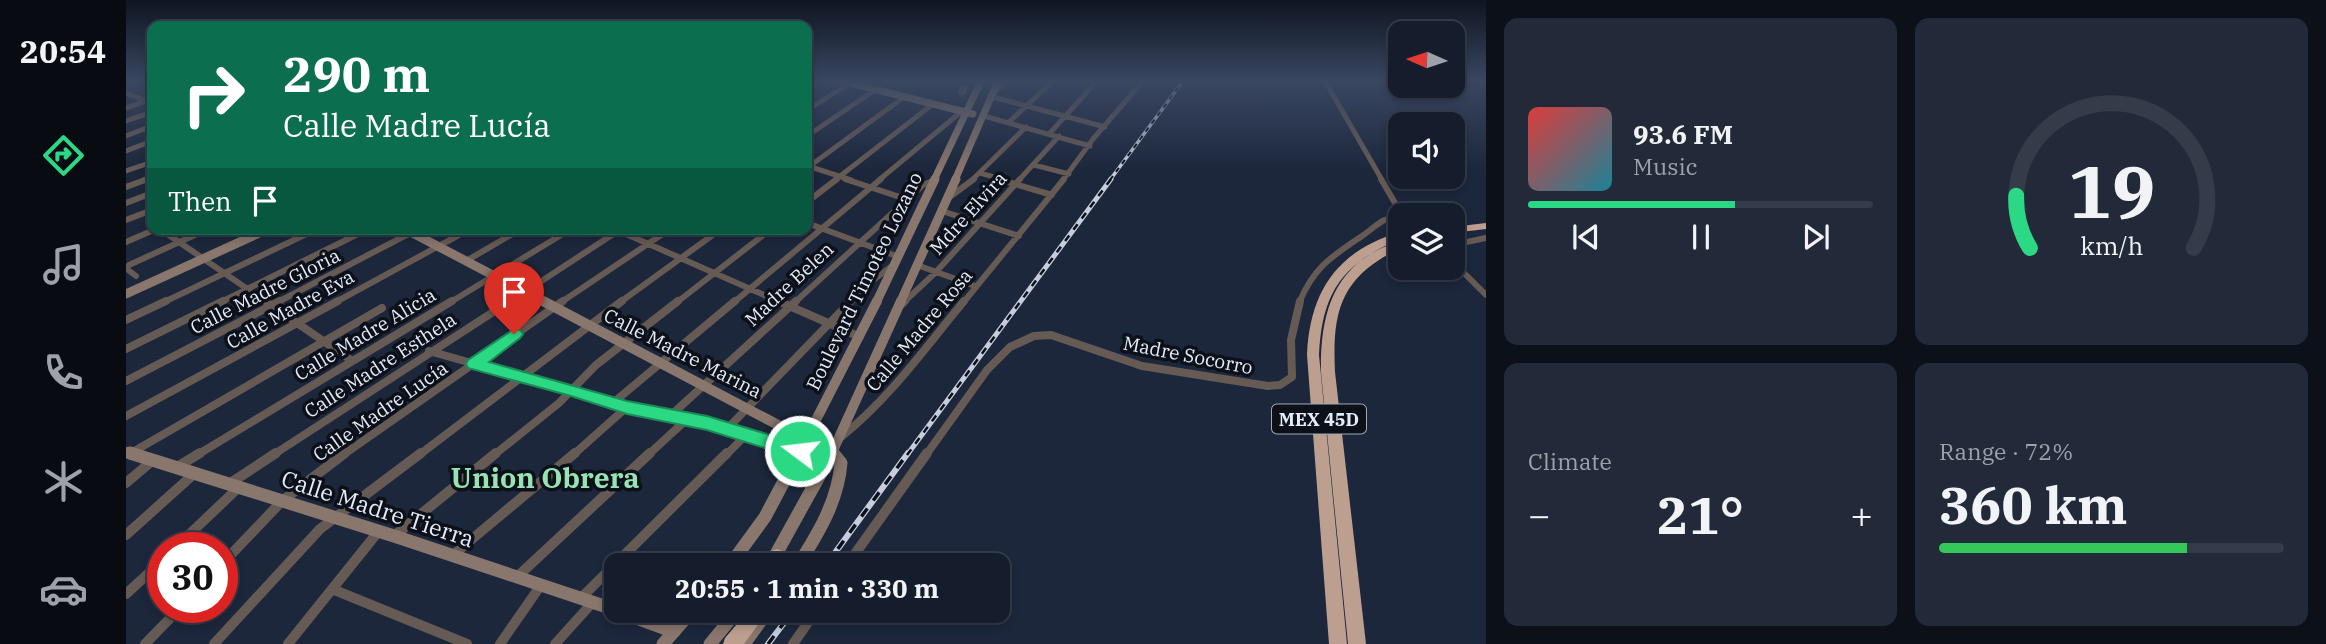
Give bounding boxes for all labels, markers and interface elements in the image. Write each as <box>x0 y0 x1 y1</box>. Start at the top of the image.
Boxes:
north arrow <box>1388 21 1465 98</box>
map controls <box>1388 21 1465 280</box>
text: 20:54 <box>20 30 106 72</box>
text: 290 m <box>283 42 430 105</box>
icon: right <box>168 49 259 140</box>
text: Calle Madre Lucía <box>283 104 551 146</box>
button: sound <box>1388 112 1465 189</box>
text: 93.6 FM <box>1633 117 1733 151</box>
icon: directions <box>39 131 88 180</box>
text: 19 <box>2068 143 2155 238</box>
text: Music <box>1633 151 1698 181</box>
street label: Mdre Elvira <box>924 166 1012 260</box>
street label: Boulevard Timoteo Lozano <box>801 168 927 394</box>
icon: arrive <box>246 182 284 220</box>
text: Then <box>168 184 232 218</box>
button: layers <box>1388 203 1465 280</box>
icon: previous <box>1567 218 1605 256</box>
icon: pause <box>1682 218 1720 256</box>
icon: next <box>1797 218 1835 256</box>
text: km/h <box>2080 229 2143 262</box>
street label: Madre Belen <box>740 237 838 331</box>
icon: music <box>39 240 88 289</box>
street label: Calle Madre Gloria <box>186 243 344 339</box>
pin <box>484 262 544 334</box>
street label: Calle Madre Eva <box>222 264 358 354</box>
street label: Calle Madre Rosa <box>861 264 977 396</box>
icon: arrive <box>495 273 533 311</box>
street label: Calle Madre Alicia <box>290 282 440 386</box>
street label: Calle Madre Marina <box>600 303 766 403</box>
street label: Calle Madre Esthela <box>300 307 460 423</box>
street label: Madre Socorro <box>1121 331 1255 379</box>
icon: phone <box>39 348 88 397</box>
street label: Calle Madre Lucía <box>308 356 452 466</box>
road number: MEX 45D <box>1272 404 1366 433</box>
position arrow <box>763 414 837 488</box>
text: Range · 72% <box>1939 436 2073 466</box>
text: Climate <box>1528 446 1612 476</box>
icon: climate <box>39 457 88 506</box>
district label: Union Obrera <box>450 459 640 496</box>
street label: Calle Madre Tierra <box>278 463 478 553</box>
text: 360 km <box>1939 471 2128 538</box>
text: 21° <box>1657 481 1744 548</box>
text: − <box>1528 490 1551 539</box>
text: + <box>1850 490 1873 539</box>
speed limit sign: 30 <box>147 532 238 623</box>
icon: car <box>39 565 88 614</box>
text: 20:55 · 1 min · 330 m <box>675 571 939 605</box>

